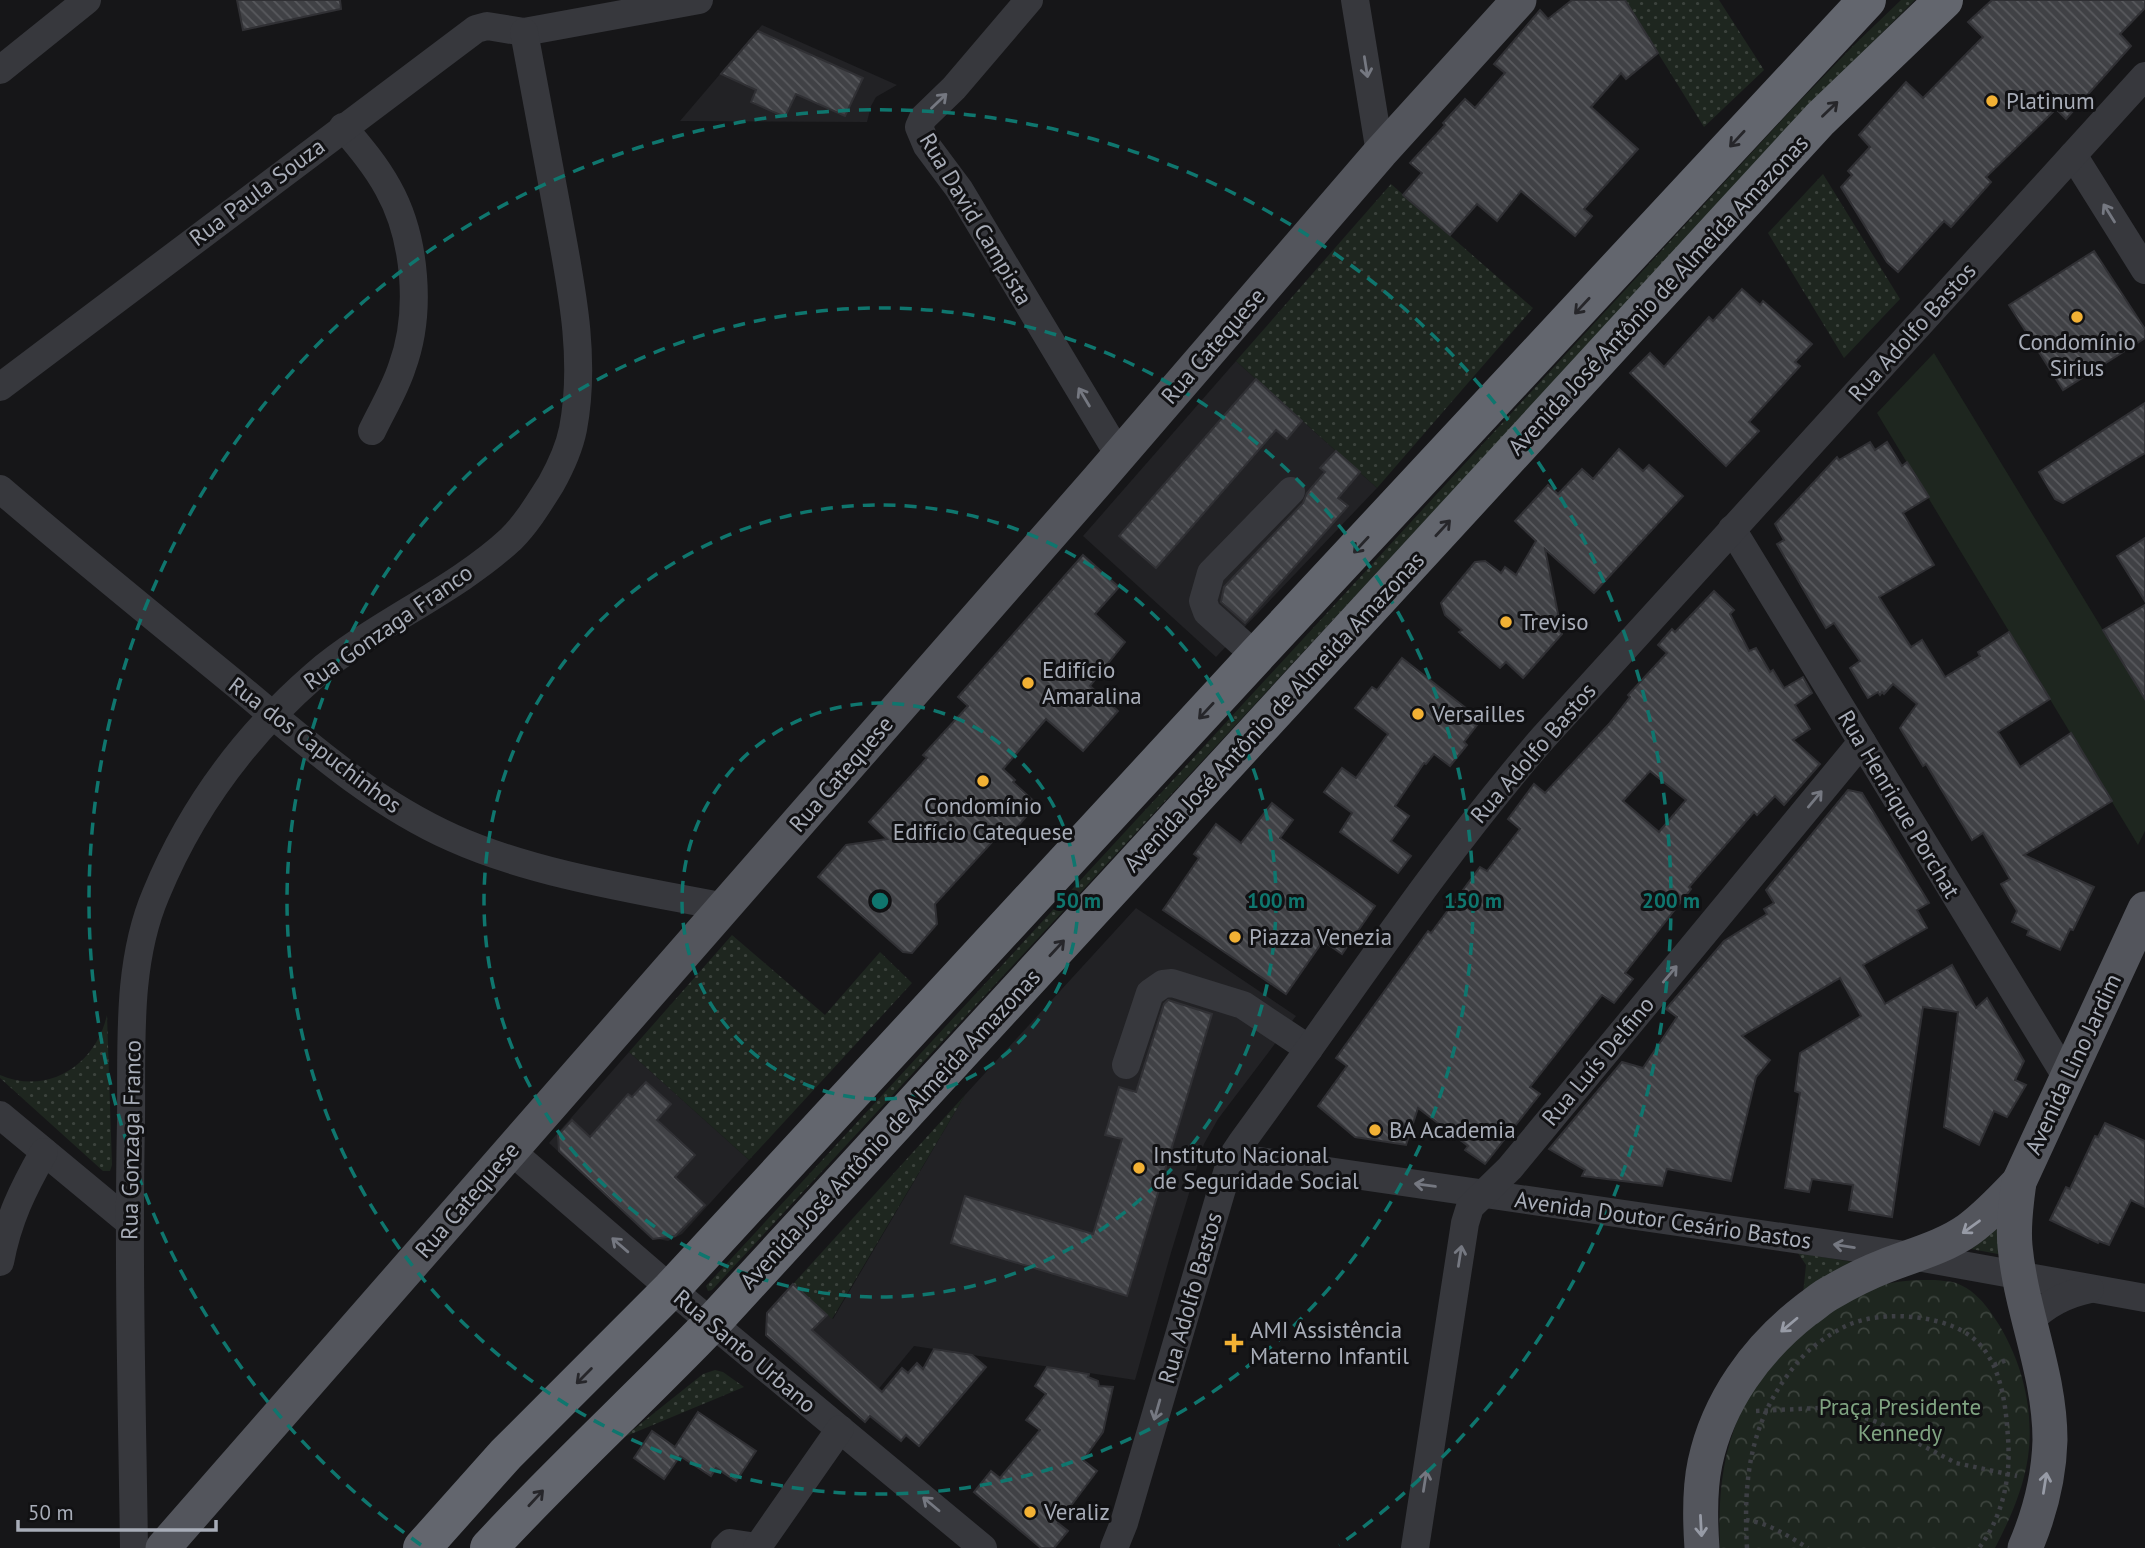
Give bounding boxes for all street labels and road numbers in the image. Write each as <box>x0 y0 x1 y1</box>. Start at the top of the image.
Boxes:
street label: Rua David Campista <box>914 127 1039 310</box>
street label: Avenida José Antônio de Almeida Amazonas <box>1501 128 1814 461</box>
street label: Rua Paula Souza <box>183 131 330 252</box>
street label: Rua Adolfo Bastos <box>1842 256 1982 407</box>
street label: Rua Catequese <box>1154 282 1271 410</box>
street label: Avenida José Antônio de Almeida Amazonas <box>1117 545 1430 878</box>
street label: Rua Gonzaga Franco <box>298 557 478 696</box>
street label: Rua dos Capuchinhos <box>223 670 408 819</box>
street label: Rua Adolfo Bastos <box>1464 676 1602 829</box>
street label: Rua Henrique Porchat <box>1832 705 1967 903</box>
street label: Rua Catequese <box>782 710 899 838</box>
street label: Avenida José Antônio de Almeida Amazonas <box>733 962 1046 1295</box>
street label: Avenida Lino Jardim <box>2018 969 2127 1159</box>
street label: Rua Luís Delfino <box>1535 990 1660 1131</box>
street label: Rua Gonzaga Franco <box>114 1040 147 1240</box>
street label: Rua Catequese <box>408 1136 525 1264</box>
street label: Avenida Doutor Cesário Bastos <box>1513 1184 1813 1255</box>
street label: Rua Adolfo Bastos <box>1151 1209 1228 1387</box>
street label: Rua Santo Urbano <box>668 1283 823 1419</box>

